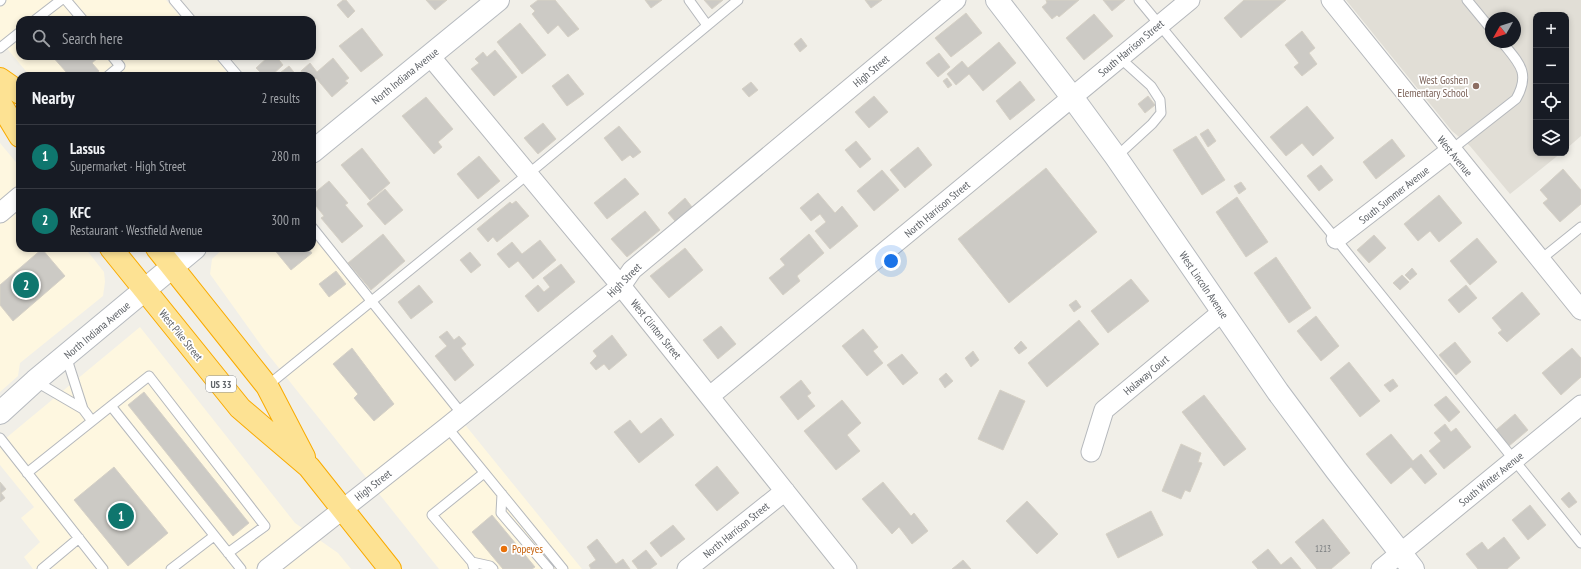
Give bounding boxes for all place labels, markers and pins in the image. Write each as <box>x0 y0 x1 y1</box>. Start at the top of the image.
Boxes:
place label: West Goshen Elementary School <box>1398 73 1468 100</box>
marker: West Goshen Elementary School <box>1471 81 1481 91</box>
pin: 2 <box>13 270 39 300</box>
pin: 1 <box>108 501 134 531</box>
place label: Popeyes <box>512 542 543 556</box>
marker: Popeyes <box>499 544 509 554</box>

